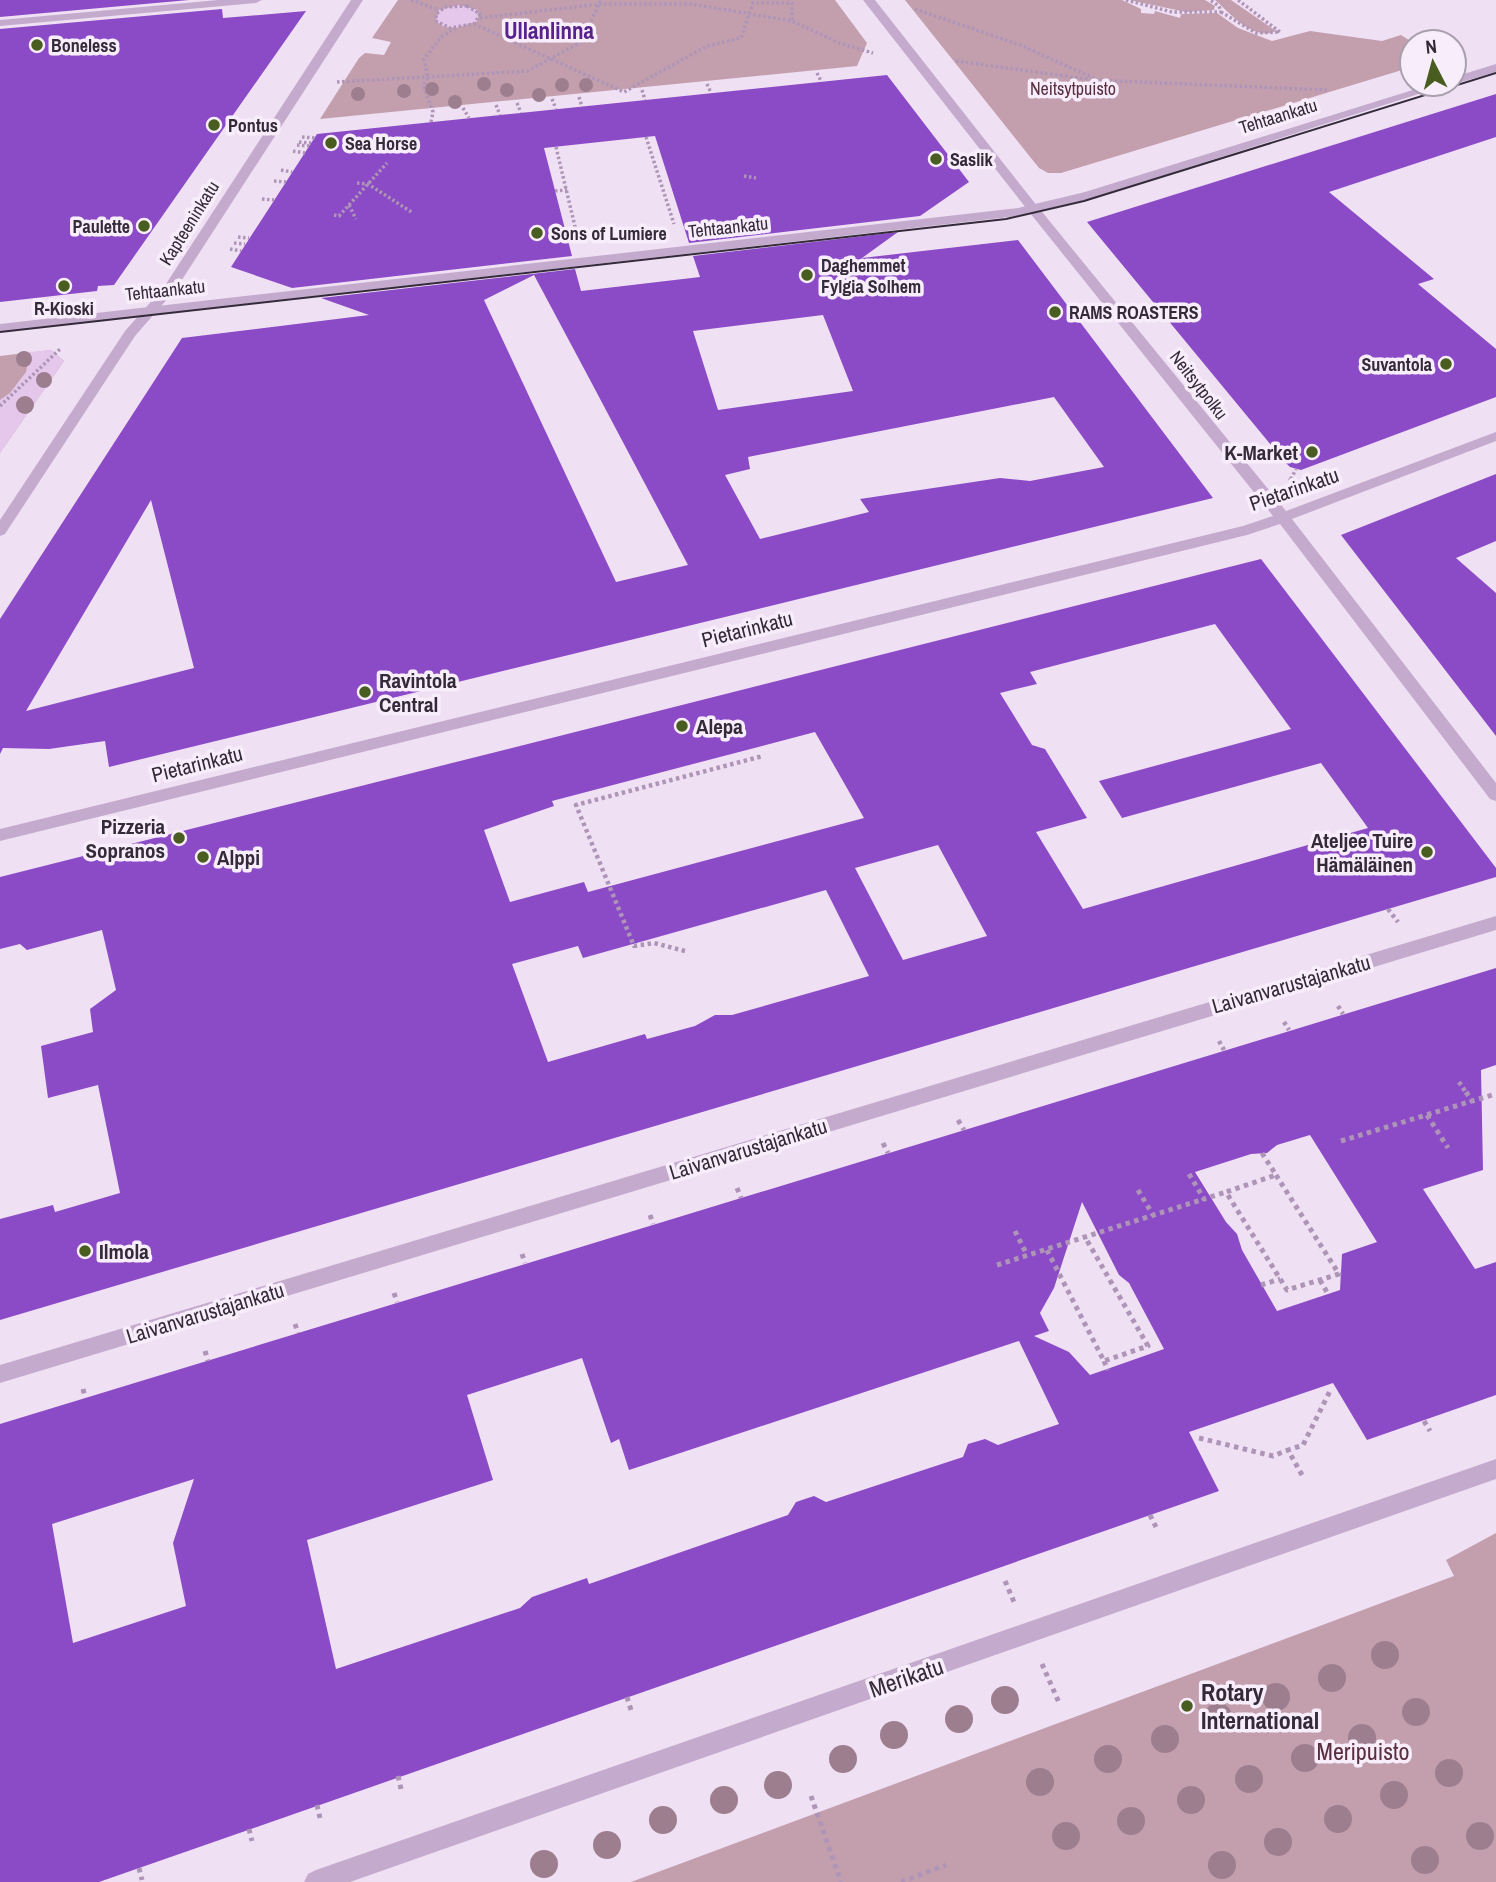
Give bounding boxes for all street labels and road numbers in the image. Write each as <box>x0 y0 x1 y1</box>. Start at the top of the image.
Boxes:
street label: Tehtaankatu <box>1236 92 1320 140</box>
street label: Kapteeninkatu <box>153 176 225 270</box>
street label: Tehtaankatu <box>687 210 769 244</box>
street label: Tehtaankatu <box>124 273 206 307</box>
street label: Neitsytpolku <box>1164 345 1234 425</box>
street label: Pietarinkatu <box>1245 460 1343 518</box>
street label: Pietarinkatu <box>698 604 796 654</box>
street label: Pietarinkatu <box>148 739 246 789</box>
street label: Laivanvarustajankatu <box>1208 948 1374 1020</box>
street label: Laivanvarustajankatu <box>665 1111 831 1187</box>
street label: Laivanvarustajankatu <box>122 1275 288 1351</box>
street label: Merikatu <box>865 1649 947 1705</box>

